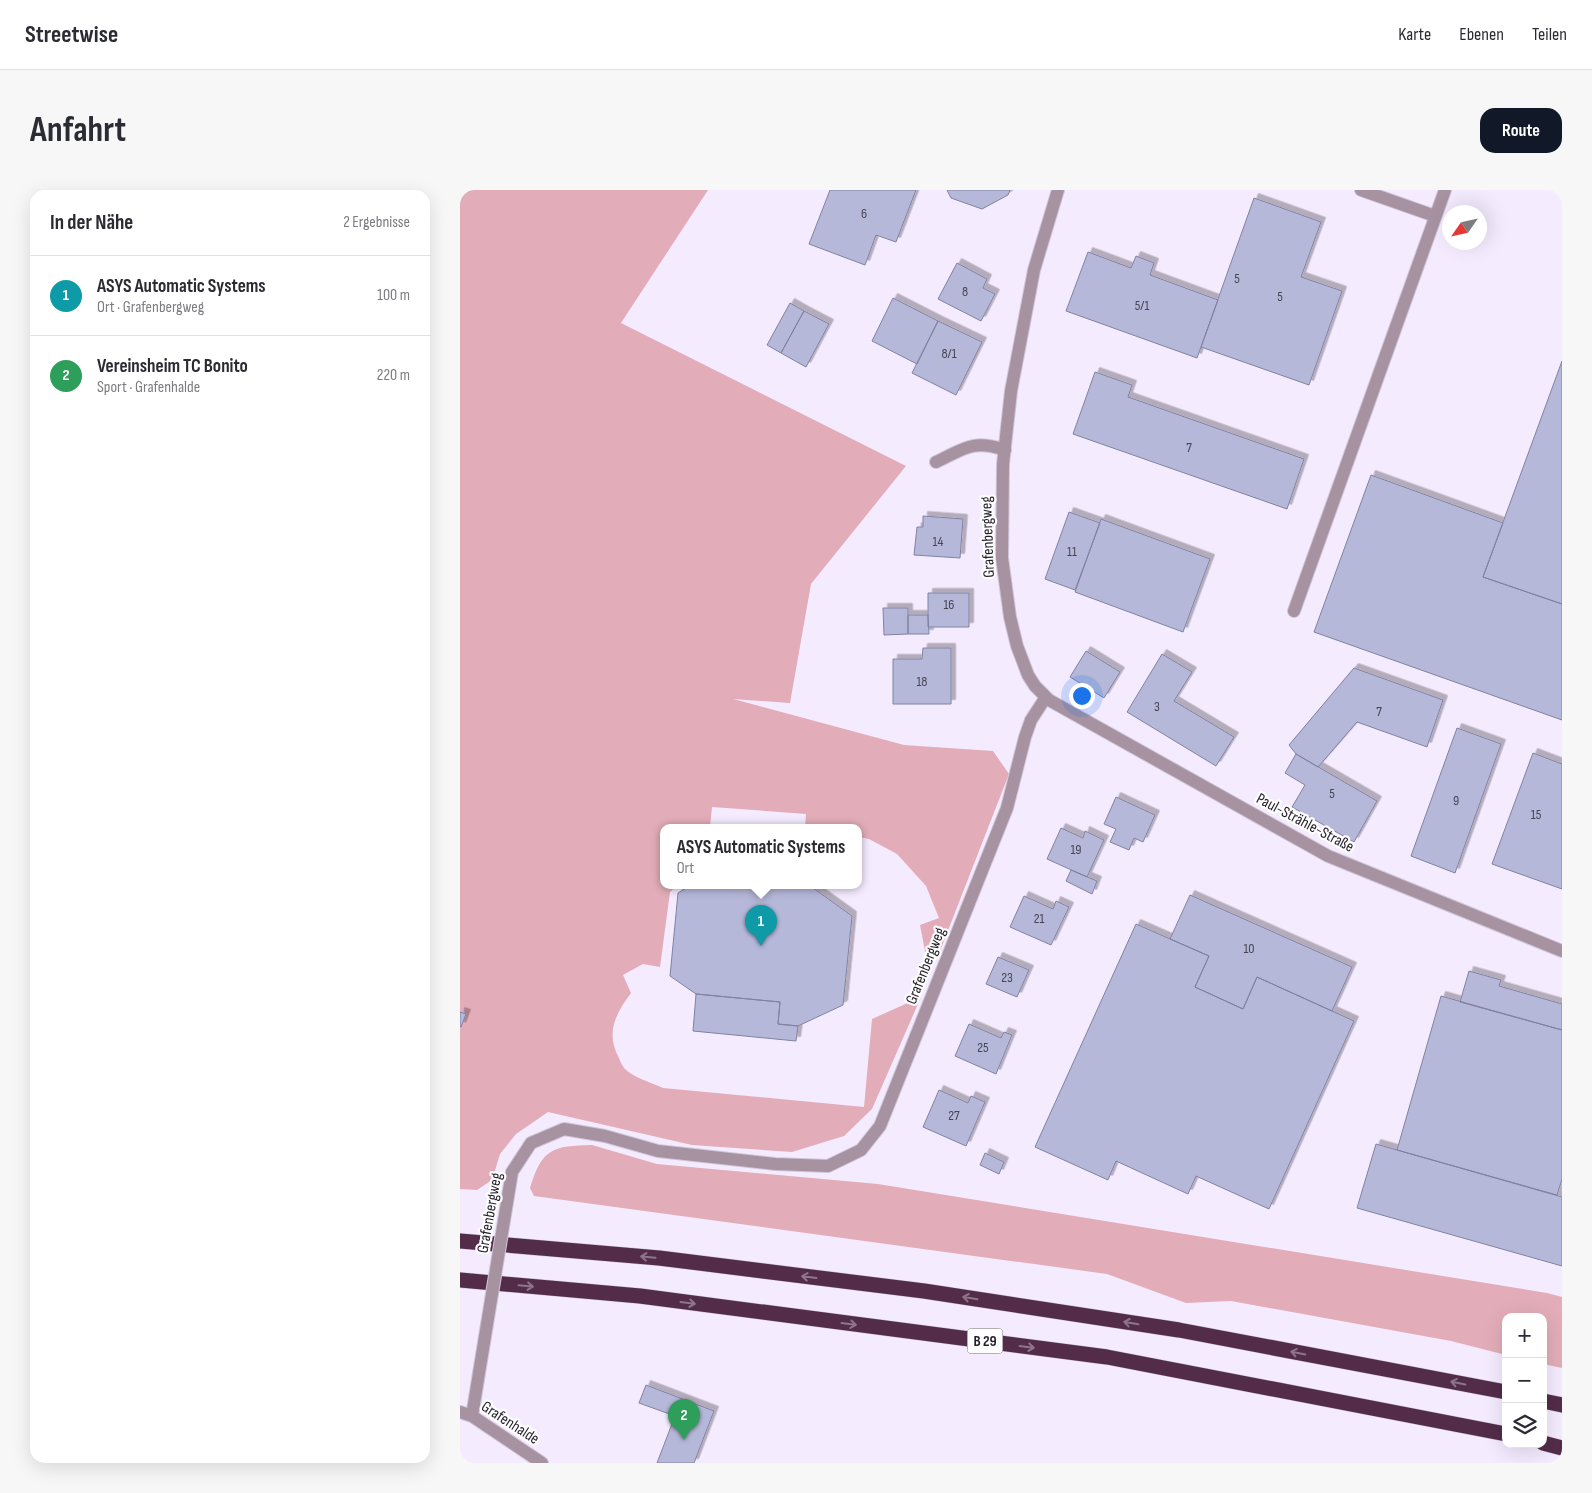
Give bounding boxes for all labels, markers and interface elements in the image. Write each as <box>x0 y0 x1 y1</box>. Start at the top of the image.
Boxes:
text: Streetwise <box>25 20 118 49</box>
text: Karte <box>1398 24 1431 45</box>
text: Ebenen <box>1459 24 1504 45</box>
text: Teilen <box>1532 24 1567 45</box>
button: Route <box>1480 108 1562 153</box>
text: Anfahrt <box>30 109 126 152</box>
house number: 6 <box>861 205 867 222</box>
north arrow <box>1442 205 1487 250</box>
text: In der Nähe <box>50 210 133 235</box>
text: 2 Ergebnisse <box>343 213 410 232</box>
house number: 5 <box>1234 270 1240 287</box>
text: ASYS Automatic Systems <box>97 275 266 298</box>
house number: 8 <box>962 283 968 300</box>
text: 1 <box>63 286 69 305</box>
text: 100 m <box>377 286 410 305</box>
house number: 5 <box>1277 288 1283 305</box>
house number: 5/1 <box>1135 297 1149 314</box>
text: Ort · Grafenbergweg <box>97 298 204 317</box>
house number: 8/1 <box>941 345 957 362</box>
text: Vereinsheim TC Bonito <box>97 355 248 378</box>
text: 2 <box>62 366 70 385</box>
text: 220 m <box>377 366 410 385</box>
text: Sport · Grafenhalde <box>97 378 200 397</box>
house number: 7 <box>1186 439 1192 456</box>
street label: Grafenbergweg <box>977 496 999 578</box>
house number: 14 <box>933 533 944 550</box>
house number: 11 <box>1067 543 1077 560</box>
house number: 16 <box>943 596 955 613</box>
house number: 18 <box>916 673 928 690</box>
your location <box>1069 683 1095 709</box>
house number: 3 <box>1154 698 1160 715</box>
house number: 7 <box>1376 703 1382 720</box>
house number: 5 <box>1329 785 1335 802</box>
street label: Paul-Strähle-Straße <box>1253 789 1357 857</box>
house number: 9 <box>1453 792 1459 809</box>
house number: 15 <box>1531 806 1542 823</box>
popup <box>660 824 862 889</box>
text: ASYS Automatic Systems <box>677 836 845 859</box>
house number: 19 <box>1070 841 1082 858</box>
text: Ort <box>677 859 694 878</box>
pin: 1 <box>745 905 777 946</box>
house number: 21 <box>1034 910 1044 927</box>
street label: Grafenbergweg <box>902 925 950 1007</box>
house number: 10 <box>1243 940 1255 957</box>
house number: 23 <box>1001 969 1013 986</box>
house number: 25 <box>977 1039 989 1056</box>
house number: 27 <box>948 1107 960 1124</box>
street label: Grafenbergweg <box>474 1171 506 1255</box>
one-way arrow <box>640 1252 656 1262</box>
one-way arrow <box>802 1272 818 1282</box>
one-way arrow <box>518 1281 534 1291</box>
one-way arrow <box>963 1293 979 1303</box>
one-way arrow <box>679 1298 695 1308</box>
map controls <box>1502 1313 1547 1448</box>
button: + <box>1502 1313 1547 1358</box>
one-way arrow <box>1123 1317 1139 1327</box>
one-way arrow <box>840 1319 856 1329</box>
road number: B 29 <box>968 1328 1002 1354</box>
one-way arrow <box>1019 1342 1035 1352</box>
one-way arrow <box>1291 1347 1307 1357</box>
button: − <box>1502 1358 1547 1403</box>
one-way arrow <box>1450 1378 1466 1387</box>
street label: Grafenhalde <box>478 1397 542 1449</box>
pin: 2 <box>668 1399 700 1440</box>
button: layers <box>1502 1403 1547 1448</box>

